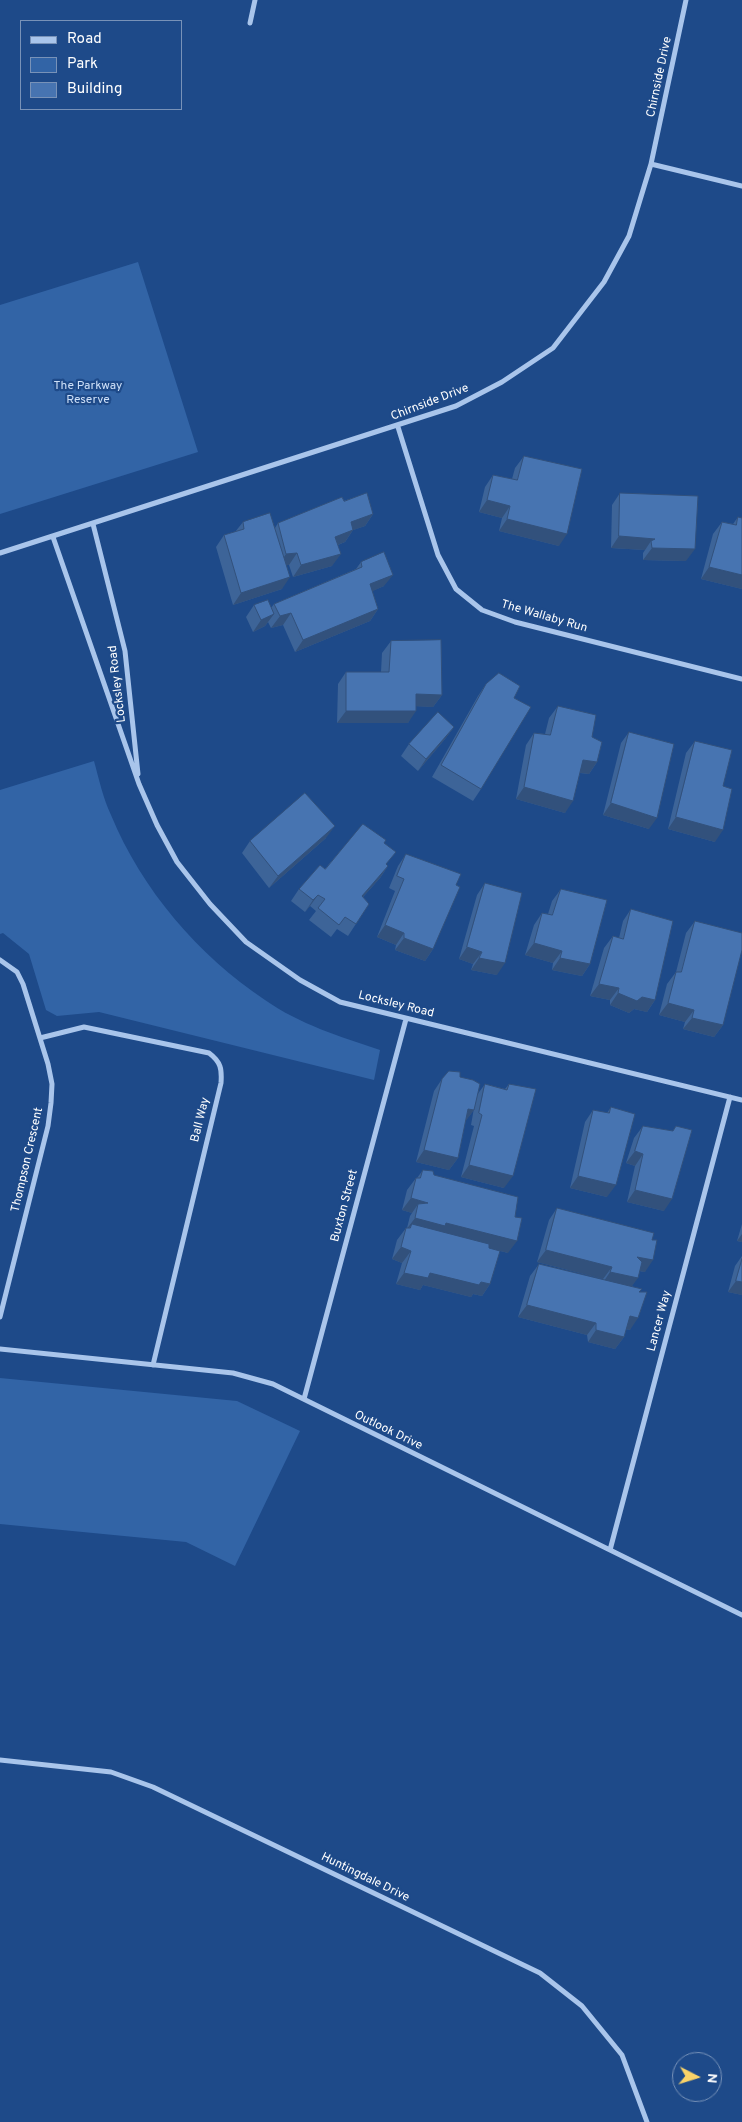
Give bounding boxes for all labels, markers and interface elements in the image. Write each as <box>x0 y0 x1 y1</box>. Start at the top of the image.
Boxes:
legend <box>20 20 182 110</box>
text: Road <box>67 30 102 49</box>
street label: Chirnside Drive <box>644 35 676 119</box>
text: Park <box>67 55 98 74</box>
text: Building <box>67 80 122 99</box>
park label: The Parkway Reserve <box>54 380 122 408</box>
street label: Chirnside Drive <box>389 382 471 424</box>
street label: The Wallaby Run <box>499 598 589 636</box>
street label: Locksley Road <box>106 645 130 723</box>
street label: Locksley Road <box>357 989 435 1021</box>
street label: Ball Way <box>188 1096 214 1144</box>
street label: Thompson Crescent <box>9 1106 47 1214</box>
street label: Buxton Street <box>328 1168 362 1244</box>
street label: Lancer Way <box>645 1289 675 1353</box>
street label: Outlook Drive <box>352 1408 424 1454</box>
street label: Huntingdale Drive <box>318 1850 412 1906</box>
north arrow <box>672 2052 722 2102</box>
text: N <box>703 2073 720 2084</box>

